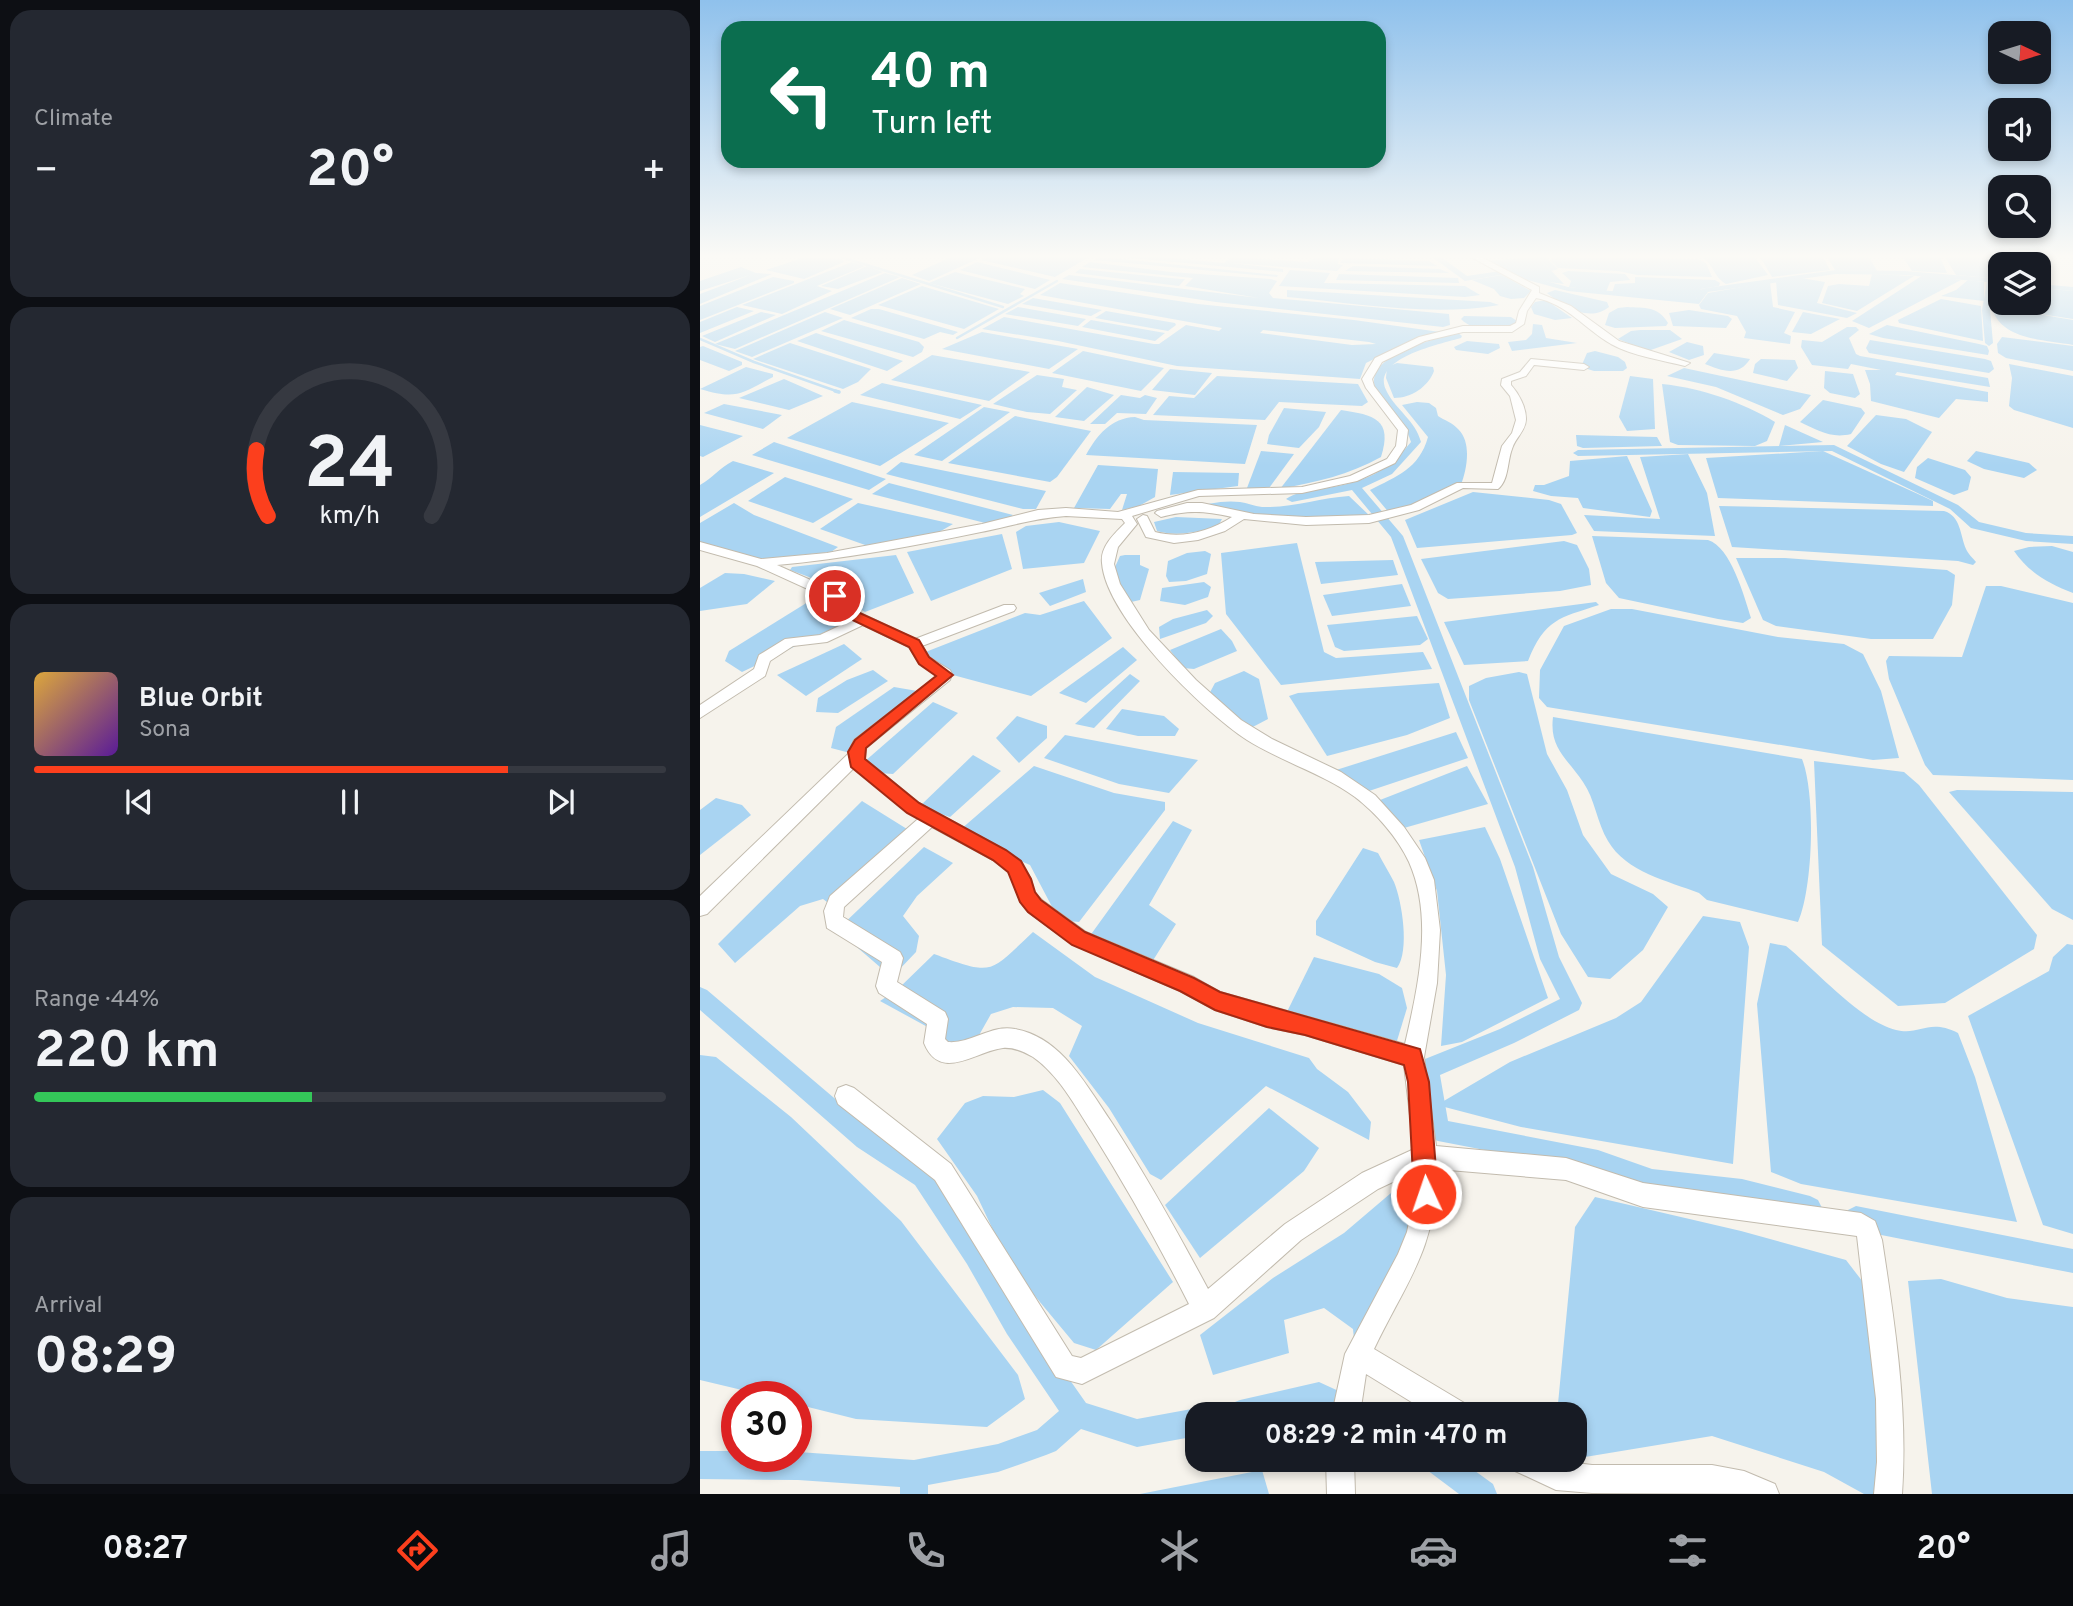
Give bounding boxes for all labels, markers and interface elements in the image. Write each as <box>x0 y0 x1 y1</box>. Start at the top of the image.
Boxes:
north arrow <box>1988 21 2051 84</box>
map controls <box>1988 21 2051 315</box>
text: 40 m <box>871 44 990 106</box>
icon: left <box>756 49 847 140</box>
button: sound <box>1988 98 2051 161</box>
text: Climate <box>34 105 113 134</box>
text: Turn left <box>871 105 992 145</box>
text: 20° <box>306 139 394 205</box>
text: − <box>34 148 59 197</box>
text: + <box>641 148 666 197</box>
button: search <box>1988 175 2051 238</box>
button: layers <box>1988 252 2051 315</box>
text: 24 <box>304 423 396 515</box>
text: km/h <box>320 501 380 533</box>
pin <box>805 566 865 626</box>
icon: arrive <box>816 577 854 615</box>
text: Blue Orbit <box>139 683 263 716</box>
text: Sona <box>139 716 190 745</box>
icon: previous <box>120 783 158 821</box>
icon: pause <box>331 783 369 821</box>
icon: next <box>542 783 580 821</box>
text: Range · 44% <box>34 986 159 1015</box>
text: 220 km <box>34 1020 220 1086</box>
position arrow <box>1389 1157 1463 1231</box>
text: Arrival <box>34 1292 103 1321</box>
text: 08:29 <box>34 1326 177 1392</box>
speed limit sign: 30 <box>721 1381 812 1472</box>
text: 08:29 · 2 min · 470 m <box>1265 1420 1507 1453</box>
icon: directions <box>393 1526 442 1575</box>
icon: music <box>647 1526 696 1575</box>
icon: phone <box>901 1526 950 1575</box>
icon: climate <box>1155 1526 1204 1575</box>
icon: car <box>1409 1526 1458 1575</box>
icon: filters <box>1663 1526 1712 1575</box>
text: 08:27 <box>102 1530 188 1570</box>
text: 20° <box>1917 1530 1970 1570</box>

